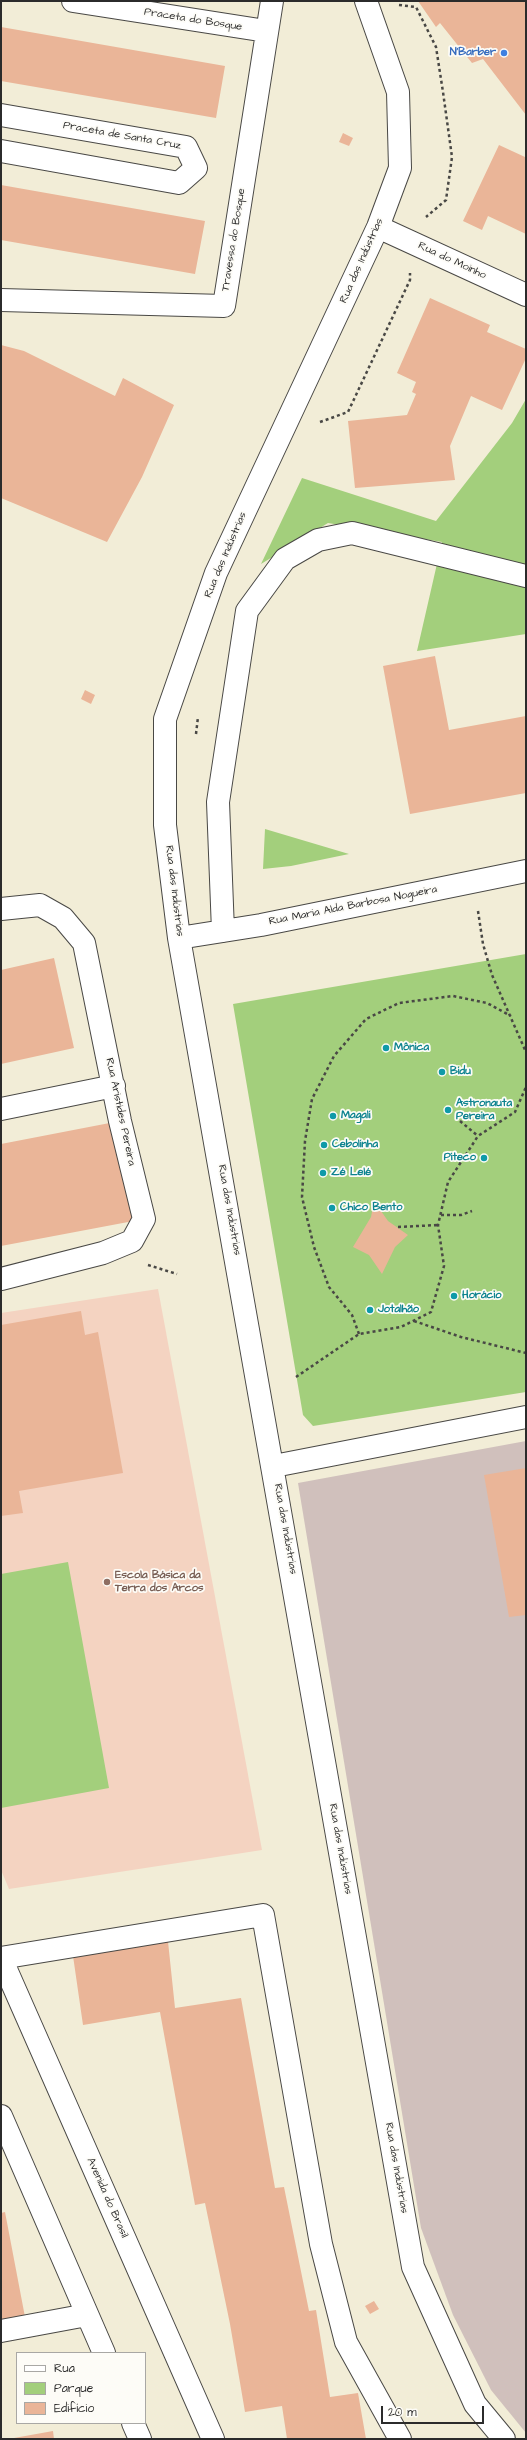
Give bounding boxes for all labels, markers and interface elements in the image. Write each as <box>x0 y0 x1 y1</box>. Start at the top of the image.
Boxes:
street label: Praceta do Bosque <box>143 6 243 34</box>
place label: N'Barber <box>450 46 496 60</box>
marker: N'Barber <box>499 48 509 58</box>
street label: Praceta de Santa Cruz <box>62 119 182 153</box>
street label: Travessa do Bosque <box>219 188 249 292</box>
street label: Rua das Indústrias <box>337 216 387 306</box>
street label: Rua do Moinho <box>416 239 488 283</box>
street label: Rua das Indústrias <box>202 510 250 600</box>
street label: Rua das Indústrias <box>162 845 186 937</box>
street label: Rua Maria Alda Barbosa Nogueira <box>268 883 438 929</box>
place label: Mônica <box>394 1041 429 1055</box>
marker: Mônica <box>381 1043 391 1053</box>
street label: Rua Aristides Pereira <box>102 1057 138 1167</box>
place label: Bidu <box>450 1065 471 1079</box>
marker: Bidu <box>437 1067 447 1077</box>
place label: Astronauta Pereira <box>456 1097 512 1123</box>
marker: Astronauta Pereira <box>443 1105 453 1115</box>
place label: Magali <box>341 1109 370 1123</box>
marker: Magali <box>328 1111 338 1121</box>
place label: Cebolinha <box>332 1138 378 1152</box>
marker: Cebolinha <box>319 1140 329 1150</box>
place label: Piteco <box>444 1151 476 1165</box>
marker: Piteco <box>479 1153 489 1163</box>
street label: Rua das Indústrias <box>215 1164 243 1256</box>
place label: Zé Lelé <box>331 1166 371 1180</box>
marker: Zé Lelé <box>318 1168 328 1178</box>
place label: Chico Bento <box>340 1201 402 1215</box>
marker: Chico Bento <box>327 1203 337 1213</box>
place label: Horácio <box>462 1289 501 1303</box>
marker: Horácio <box>449 1291 459 1301</box>
place label: Jotalhão <box>378 1303 419 1317</box>
marker: Jotalhão <box>365 1305 375 1315</box>
street label: Rua das Indústrias <box>271 1483 299 1575</box>
place label: Escola Básica da Terra dos Arcos <box>115 1569 203 1595</box>
marker: Escola Básica da Terra dos Arcos <box>102 1577 112 1587</box>
street label: Rua das Indústrias <box>326 1803 354 1895</box>
street label: Rua das Indústrias <box>382 2122 410 2214</box>
street label: Avenida do Brasil <box>83 2156 131 2240</box>
legend <box>16 2352 146 2424</box>
text: Rua <box>54 2360 75 2377</box>
text: Parque <box>54 2380 93 2397</box>
scale bar <box>383 2398 486 2424</box>
text: Edifício <box>54 2400 94 2417</box>
text: 20 m <box>388 2404 417 2421</box>

